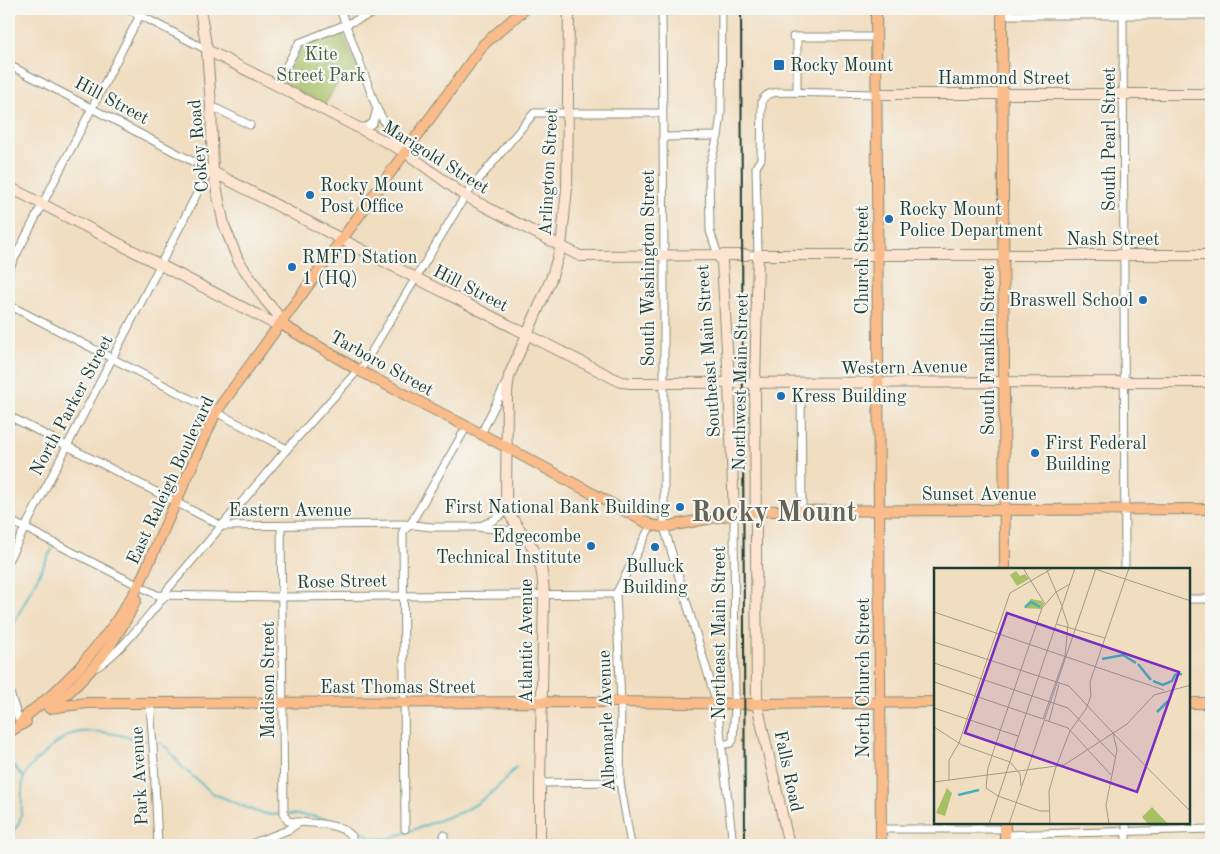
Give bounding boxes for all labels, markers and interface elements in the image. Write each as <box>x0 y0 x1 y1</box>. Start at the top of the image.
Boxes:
park label: Kite Street Park <box>276 46 366 85</box>
place label: Rocky Mount <box>790 57 893 75</box>
marker: Rocky Mount <box>772 58 786 72</box>
street label: South Pearl Street <box>1101 67 1119 211</box>
street label: Hammond Street <box>938 70 1070 88</box>
street label: Hill Street <box>71 74 152 128</box>
street label: Cokey Road <box>186 99 212 193</box>
street label: Arlington Street <box>537 108 561 236</box>
street label: Marigold Street <box>379 118 492 198</box>
street label: South Washington Street <box>640 169 658 367</box>
place label: Rocky Mount Post Office <box>320 177 423 216</box>
marker: Rocky Mount Post Office <box>304 189 316 201</box>
place label: Rocky Mount Police Department <box>899 201 1043 240</box>
street label: Church Street <box>854 205 872 315</box>
marker: Rocky Mount Police Department <box>883 213 895 225</box>
street label: Nash Street <box>1066 231 1160 249</box>
place label: RMFD Station 1 (HQ) <box>302 249 418 288</box>
marker: RMFD Station 1 (HQ) <box>286 261 298 273</box>
street label: Hill Street <box>430 262 511 315</box>
street label: Southeast Main Street <box>694 264 724 438</box>
street label: South Franklin Street <box>980 265 998 435</box>
place label: Braswell School <box>1009 292 1133 310</box>
street label: Northwest Main Street <box>730 293 752 471</box>
marker: Braswell School <box>1137 294 1149 306</box>
street label: Tarboro Street <box>327 328 436 400</box>
street label: North Parker Street <box>27 332 117 479</box>
street label: Western Avenue <box>840 358 968 378</box>
place label: Kress Building <box>791 388 907 406</box>
marker: Kress Building <box>775 390 787 402</box>
street label: East Raleigh Boulevard <box>124 393 218 567</box>
place label: First Federal Building <box>1045 435 1147 474</box>
marker: First Federal Building <box>1029 447 1041 459</box>
street label: Sunset Avenue <box>921 486 1037 504</box>
place label: First National Bank Building <box>444 499 670 517</box>
district label: Rocky Mount <box>691 500 857 528</box>
marker: First National Bank Building <box>674 501 686 513</box>
street label: Eastern Avenue <box>228 502 352 520</box>
place label: Edgecombe Technical Institute <box>436 528 581 567</box>
marker: Edgecombe Technical Institute <box>585 540 597 552</box>
marker: Bulluck Building <box>649 541 661 553</box>
street label: Northeast Main Street <box>711 546 729 720</box>
place label: Bulluck Building <box>622 558 688 597</box>
inset map <box>934 568 1190 824</box>
street label: Rose Street <box>297 572 387 592</box>
street label: Atlantic Avenue <box>518 579 536 703</box>
street label: North Church Street <box>855 598 873 758</box>
street label: Madison Street <box>260 621 278 739</box>
street label: Albemarle Avenue <box>596 650 618 792</box>
street label: East Thomas Street <box>320 679 476 697</box>
street label: Park Avenue <box>128 726 152 826</box>
street label: Falls Road <box>771 729 805 813</box>

